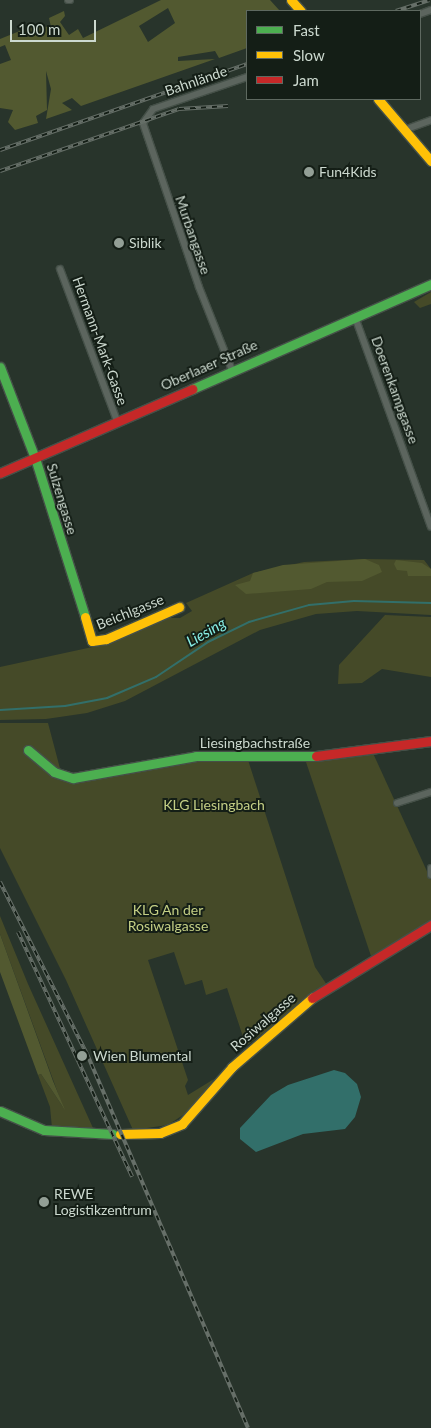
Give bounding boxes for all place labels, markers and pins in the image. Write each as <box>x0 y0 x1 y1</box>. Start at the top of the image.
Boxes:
place label: Fun4Kids <box>319 164 377 180</box>
marker: Fun4Kids <box>303 166 315 178</box>
place label: Siblik <box>129 235 162 251</box>
marker: Siblik <box>113 237 125 249</box>
place label: Wien Blumental <box>93 1048 192 1064</box>
marker: Wien Blumental <box>75 1049 89 1063</box>
place label: REWE Logistikzentrum <box>54 1186 152 1218</box>
marker: REWE Logistikzentrum <box>38 1196 50 1208</box>

